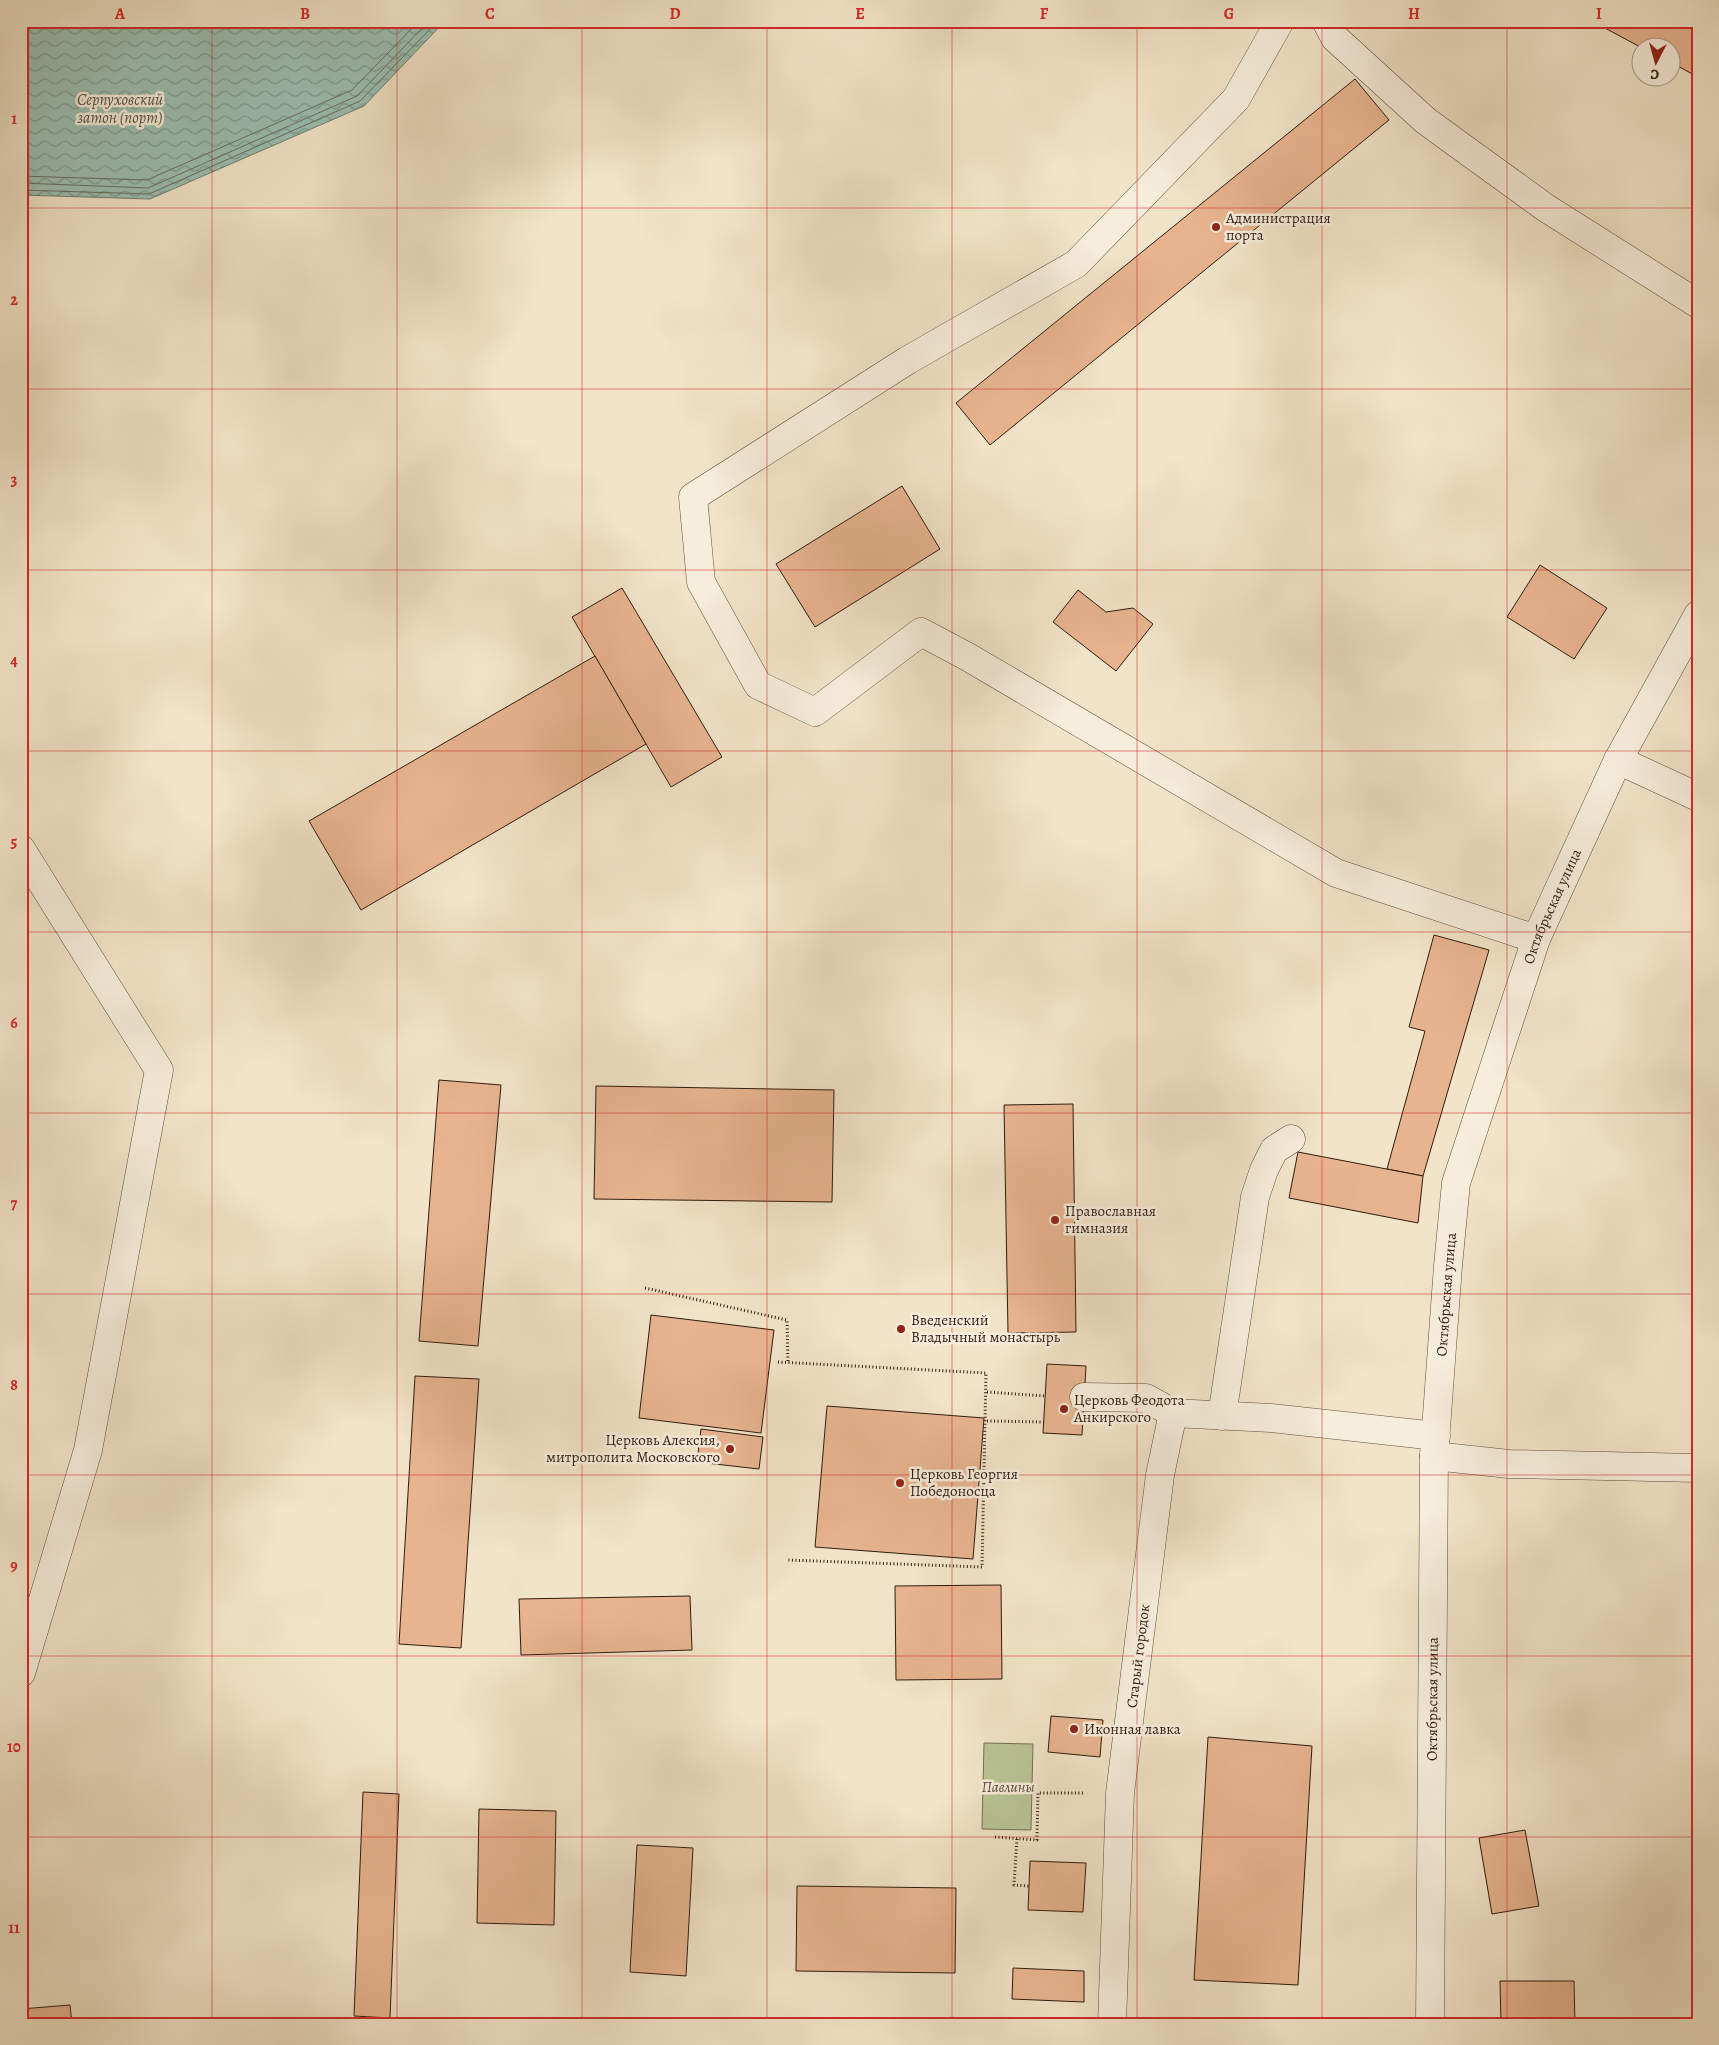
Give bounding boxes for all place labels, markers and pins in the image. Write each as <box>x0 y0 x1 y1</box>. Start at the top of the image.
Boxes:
place label: Администрация порта <box>1225 208 1331 245</box>
marker: Администрация порта <box>1210 221 1222 233</box>
place label: Православная гимназия <box>1065 1201 1156 1238</box>
marker: Православная гимназия <box>1049 1214 1061 1226</box>
place label: Введенский Владычный монастырь <box>911 1310 1061 1347</box>
marker: Введенский Владычный монастырь <box>895 1323 907 1335</box>
place label: Церковь Феодота Анкирского <box>1073 1390 1185 1427</box>
marker: Церковь Феодота Анкирского <box>1058 1403 1070 1415</box>
place label: Церковь Алексия, митрополита Московского <box>546 1430 720 1467</box>
marker: Церковь Алексия, митрополита Московского <box>724 1443 736 1455</box>
place label: Церковь Георгия Победоносца <box>910 1464 1018 1501</box>
marker: Церковь Георгия Победоносца <box>894 1477 906 1489</box>
place label: Иконная лавка <box>1084 1719 1181 1739</box>
marker: Иконная лавка <box>1068 1723 1080 1735</box>

